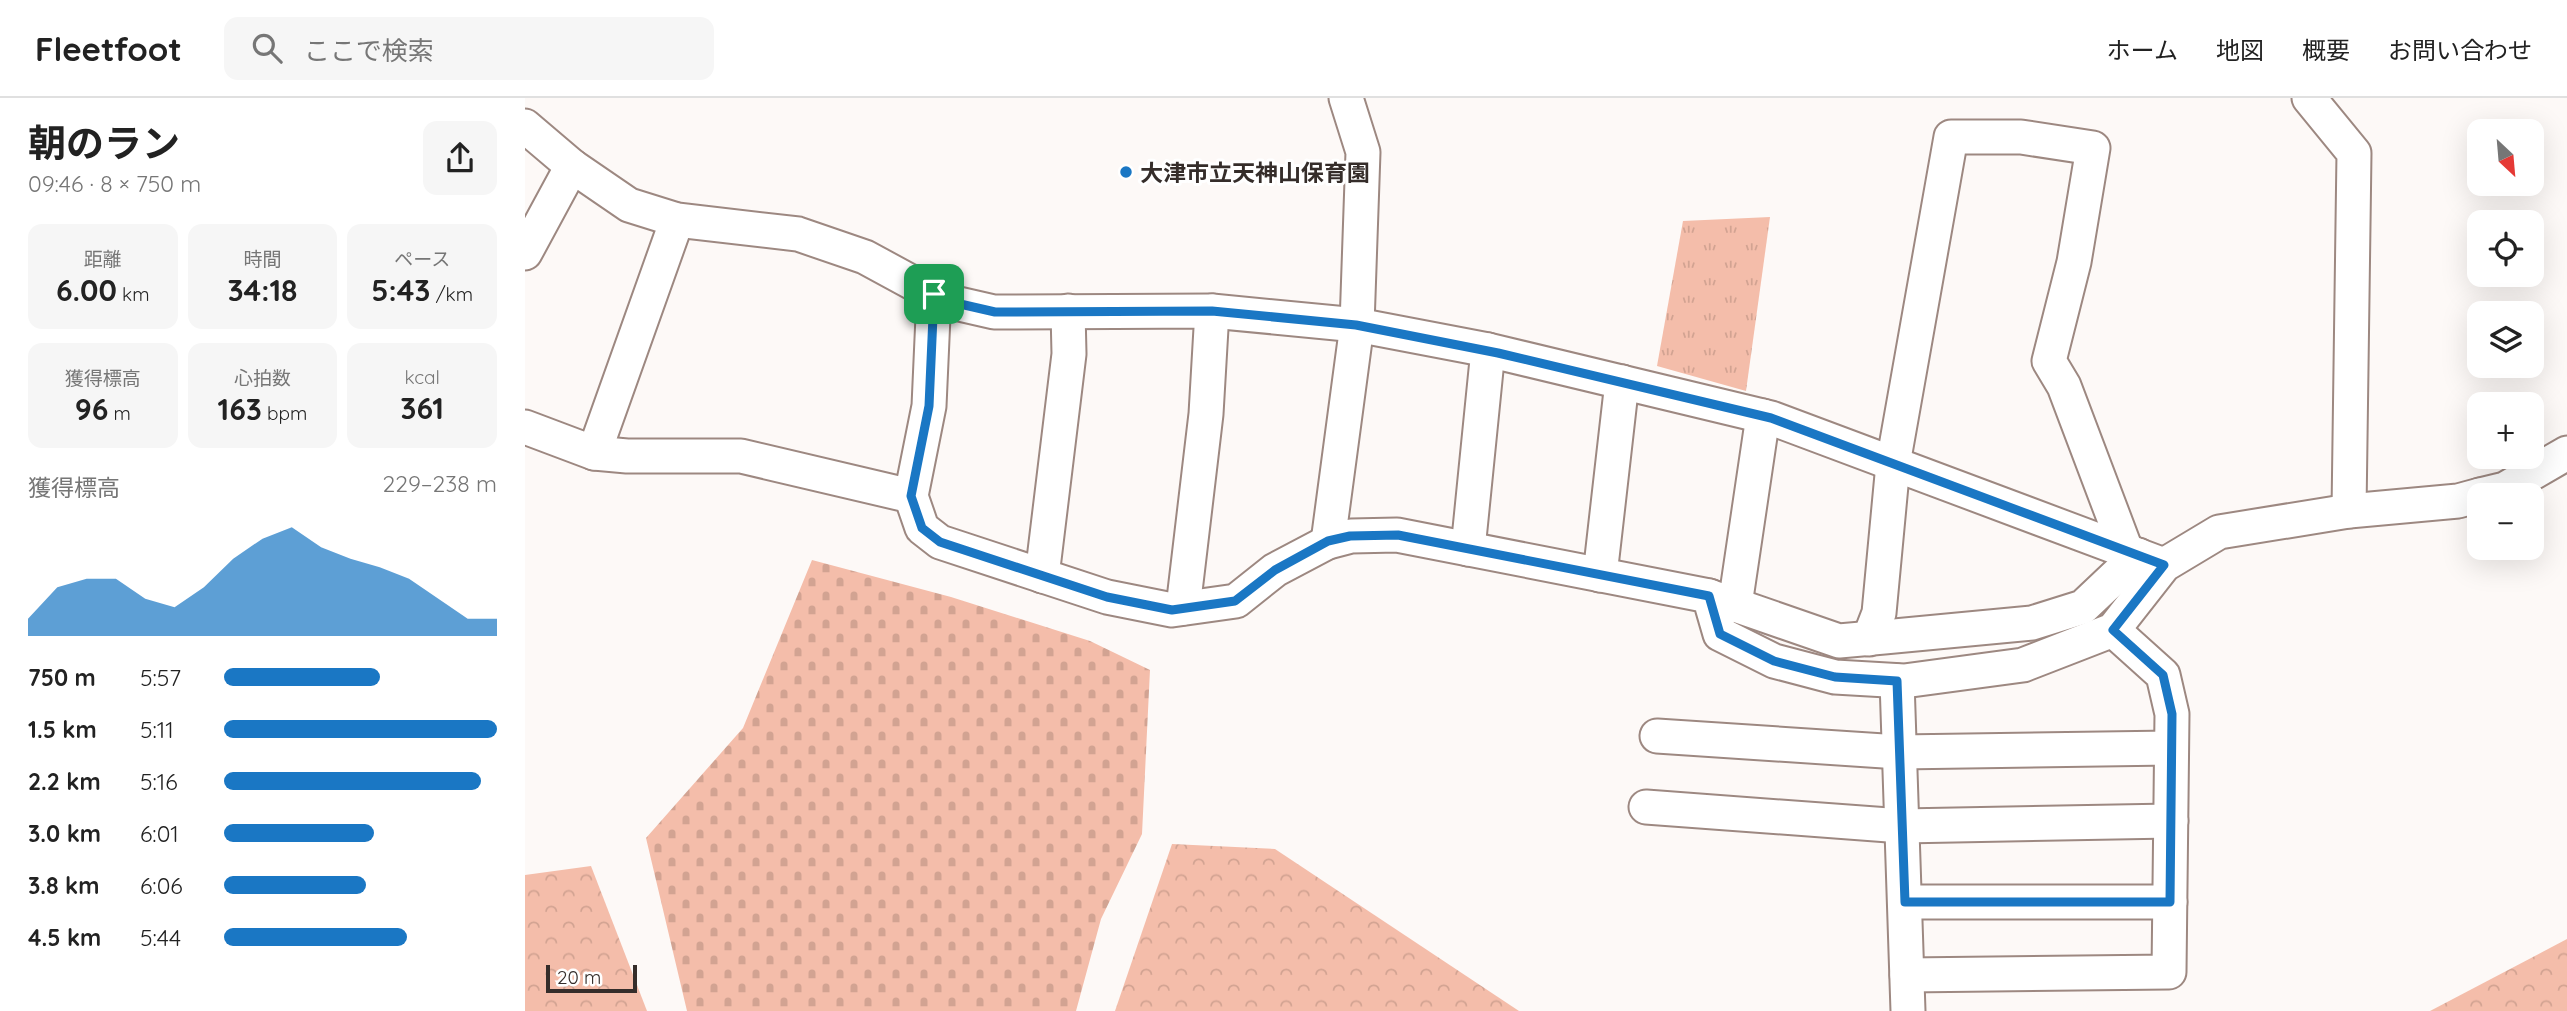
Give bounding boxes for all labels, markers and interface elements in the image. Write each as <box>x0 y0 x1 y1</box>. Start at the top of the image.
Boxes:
search box <box>224 17 714 80</box>
text: Fleetfoot <box>35 28 182 69</box>
icon: search <box>248 29 286 67</box>
text: ここで検索 <box>304 34 434 67</box>
text: ホーム <box>2107 35 2178 65</box>
text: 地図 <box>2216 35 2264 65</box>
text: 概要 <box>2302 35 2350 65</box>
text: お問い合わせ <box>2388 35 2532 65</box>
text: 朝のラン <box>28 119 180 167</box>
north arrow <box>2467 119 2545 196</box>
map controls <box>2467 119 2544 560</box>
button: share <box>423 121 497 195</box>
place label: 大津市立天神山保育園 <box>1140 158 1370 187</box>
marker: 大津市立天神山保育園 <box>1118 164 1134 180</box>
text: 09:46 · 8 × 750 m <box>28 169 201 198</box>
button: locate <box>2467 210 2544 287</box>
text: 距離 <box>84 247 122 271</box>
text: 時間 <box>243 247 282 271</box>
text: ペース <box>394 247 450 271</box>
pin <box>904 264 964 324</box>
text: 6.00 <box>56 271 117 309</box>
text: 34:18 <box>227 271 298 309</box>
text: 5:43 <box>371 271 430 309</box>
icon: arrive <box>915 275 953 313</box>
text: km <box>117 282 150 306</box>
text: /km <box>430 282 473 306</box>
button: layers <box>2467 301 2544 378</box>
text: kcal <box>404 365 440 389</box>
text: 獲得標高 <box>65 366 141 390</box>
text: 心拍数 <box>234 366 291 390</box>
text: 361 <box>400 389 444 427</box>
text: 96 <box>75 390 108 428</box>
text: 163 <box>218 390 262 428</box>
button: + <box>2467 392 2544 469</box>
text: m <box>108 401 131 425</box>
text: bpm <box>262 401 307 425</box>
text: 229–238 m <box>382 469 497 498</box>
text: 獲得標高 <box>28 473 120 502</box>
button: − <box>2467 483 2544 560</box>
text: 750 m <box>28 663 96 692</box>
text: 5:57 <box>140 663 181 692</box>
text: 1.5 km <box>28 715 97 744</box>
text: 5:11 <box>140 715 174 744</box>
text: 2.2 km <box>28 767 101 796</box>
text: 5:16 <box>140 767 178 796</box>
text: 3.0 km <box>28 819 101 848</box>
text: 6:01 <box>140 819 179 848</box>
text: 3.8 km <box>28 871 99 900</box>
text: 6:06 <box>140 871 183 900</box>
text: 4.5 km <box>28 923 101 952</box>
text: 5:44 <box>140 923 181 952</box>
scale bar <box>546 962 637 994</box>
text: 20 m <box>557 965 601 989</box>

